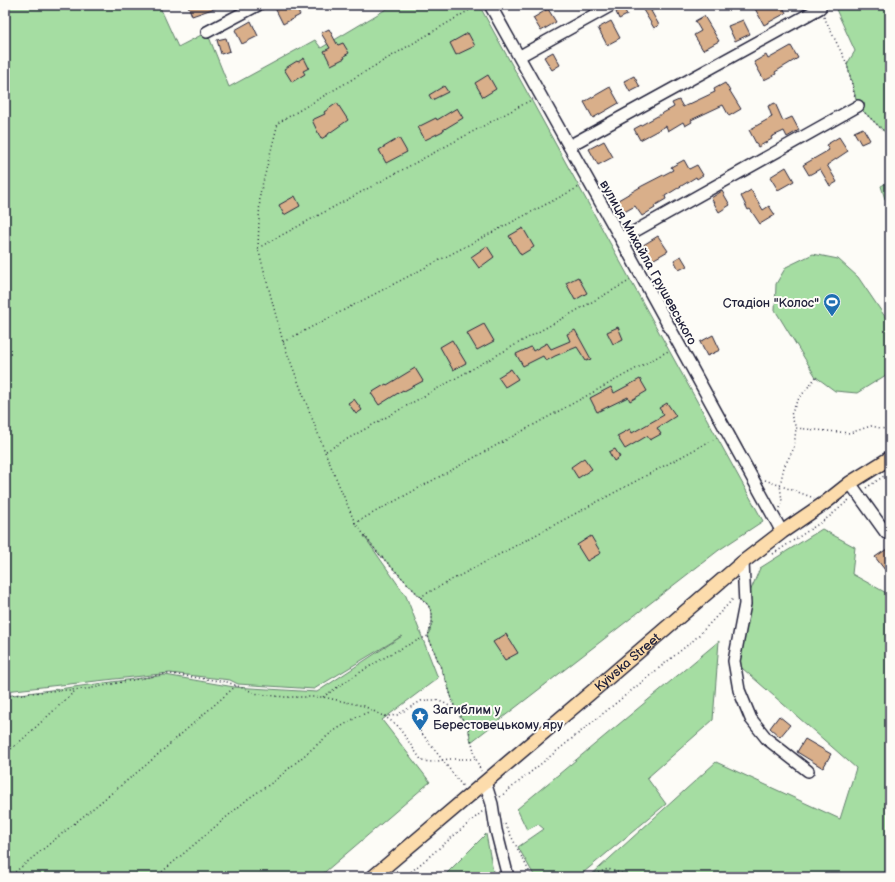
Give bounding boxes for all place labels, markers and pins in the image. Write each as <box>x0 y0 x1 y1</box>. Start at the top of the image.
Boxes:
sports icon: Стадіон "Колос" <box>822 292 842 317</box>
place label: Стадіон "Колос" <box>723 295 819 311</box>
place label: Загиблим у Берестовецькому яру <box>433 702 563 733</box>
place icon: Загиблим у Берестовецькому яру <box>410 706 430 731</box>

